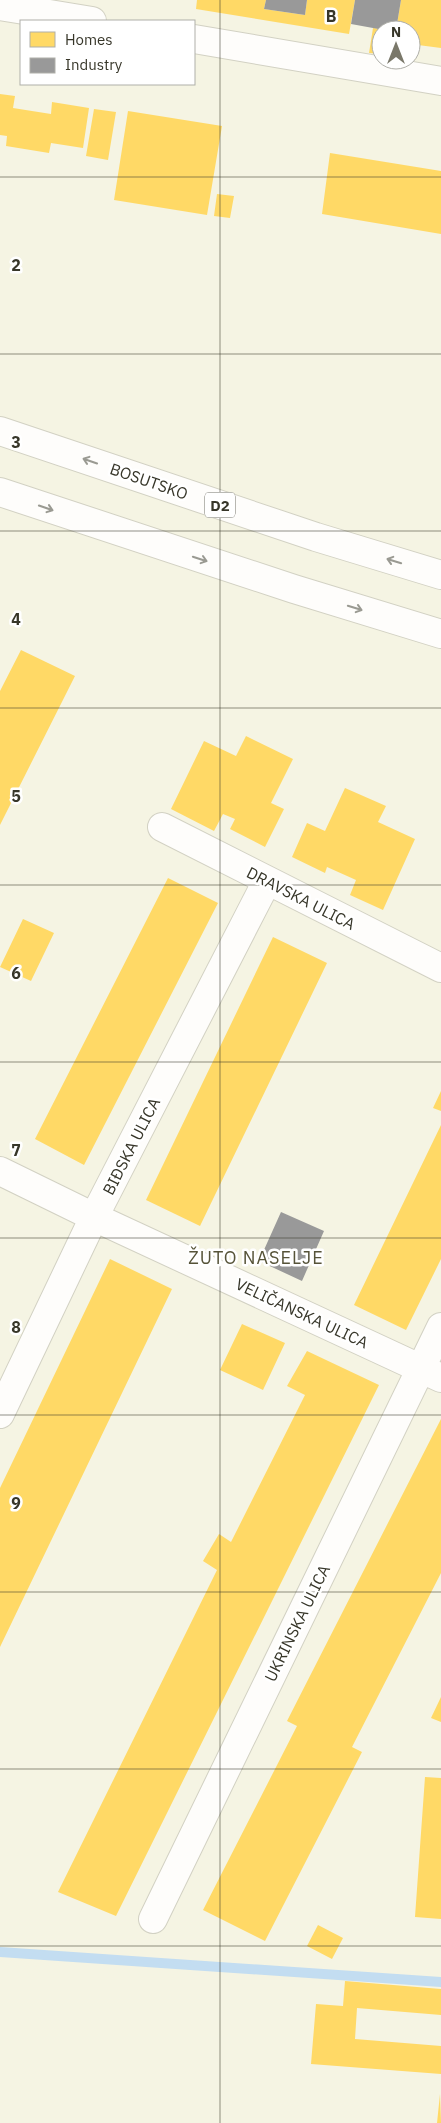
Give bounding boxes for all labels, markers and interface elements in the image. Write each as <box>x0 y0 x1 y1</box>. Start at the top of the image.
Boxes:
text: B <box>326 6 337 26</box>
legend <box>20 20 195 85</box>
north arrow <box>371 20 421 70</box>
text: N <box>391 23 401 41</box>
text: Homes <box>65 30 113 49</box>
text: Industry <box>65 55 123 74</box>
text: 2 <box>11 255 21 275</box>
text: 3 <box>11 432 21 452</box>
one-way arrow <box>83 456 99 465</box>
street label: BOSUTSKO <box>107 458 191 504</box>
road number: D2 <box>205 492 235 518</box>
one-way arrow <box>38 504 53 513</box>
one-way arrow <box>192 554 208 564</box>
one-way arrow <box>387 555 403 565</box>
one-way arrow <box>347 603 363 613</box>
text: 4 <box>11 609 21 629</box>
text: 5 <box>11 786 21 806</box>
street label: DRAVSKA ULICA <box>243 862 359 934</box>
text: 6 <box>11 963 21 983</box>
street label: BIĐSKA ULICA <box>98 1094 164 1198</box>
text: 7 <box>11 1140 21 1160</box>
district label: ŽUTO NASELJE <box>188 1246 324 1269</box>
street label: VELIČANSKA ULICA <box>233 1273 372 1352</box>
text: 8 <box>11 1317 21 1337</box>
text: 9 <box>11 1493 21 1513</box>
street label: UKRINSKA ULICA <box>260 1561 334 1685</box>

